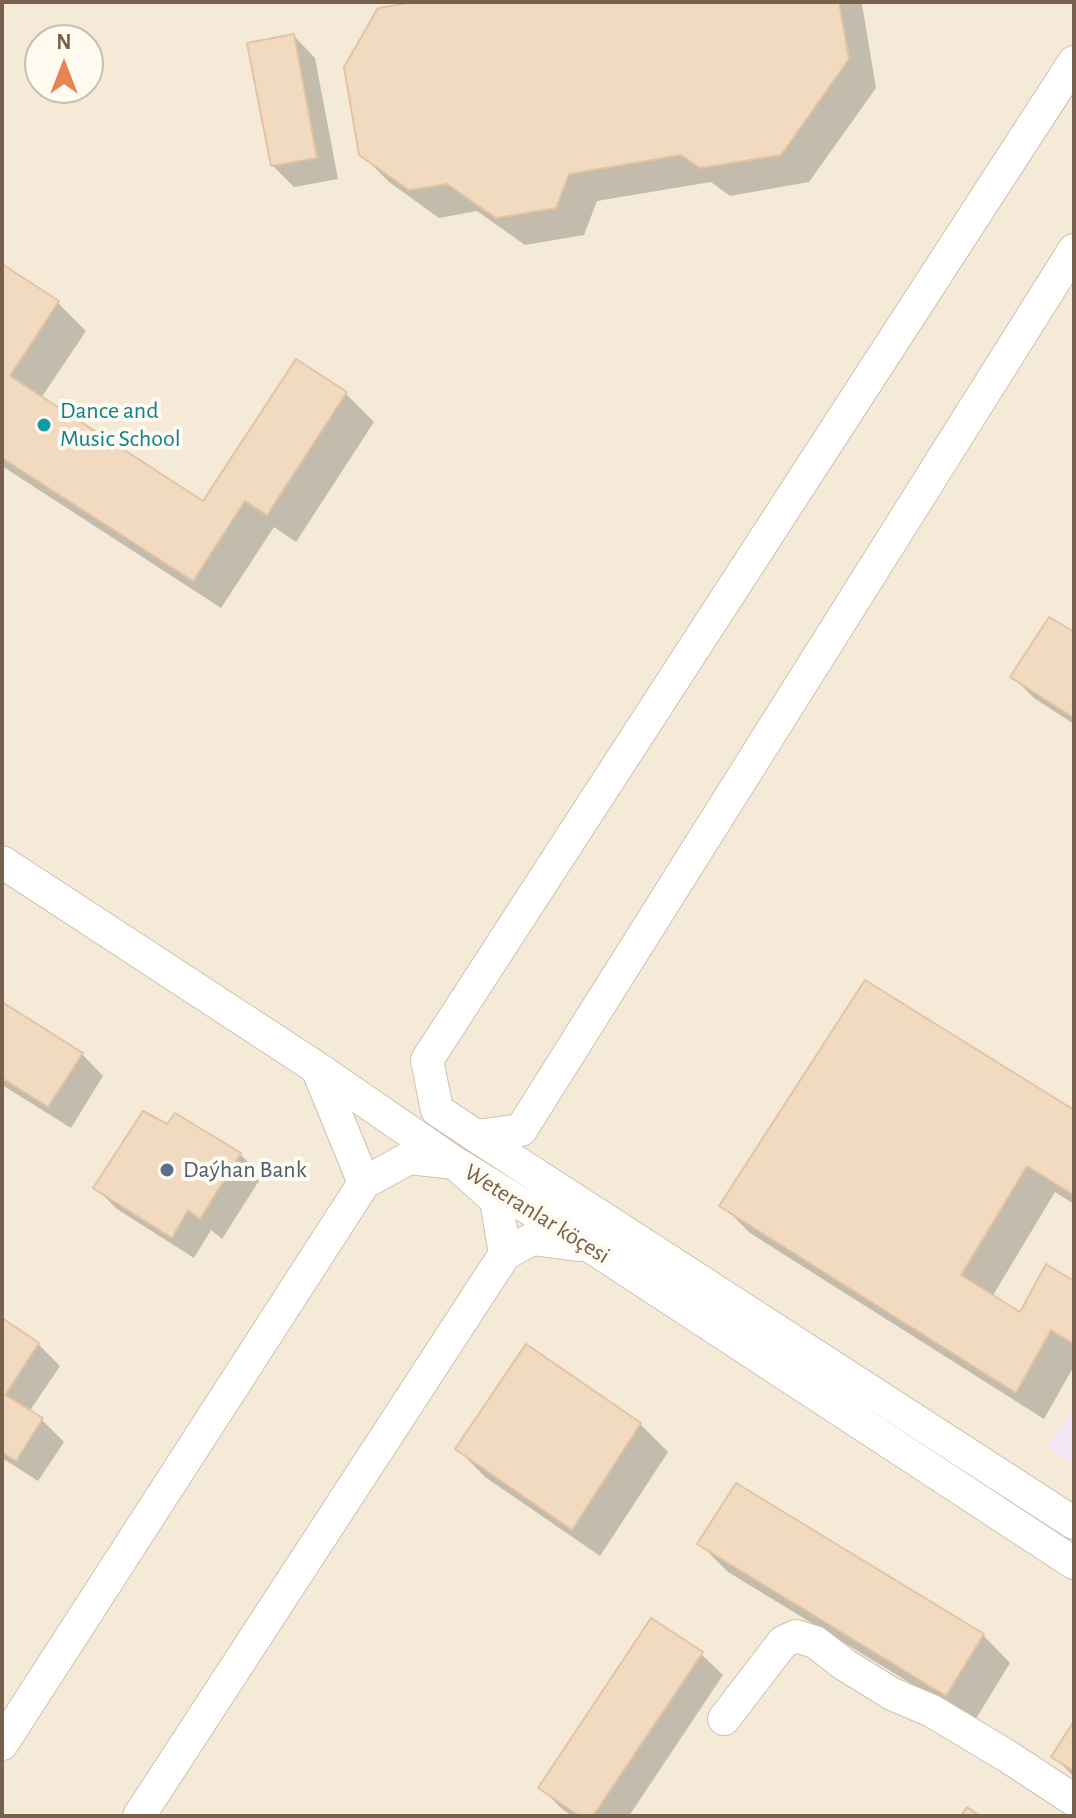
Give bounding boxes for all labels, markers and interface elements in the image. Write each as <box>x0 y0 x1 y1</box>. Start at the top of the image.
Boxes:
north arrow <box>24 24 104 104</box>
text: N <box>56 31 72 53</box>
place label: Dance and Music School <box>60 397 181 453</box>
marker: Dance and Music School <box>35 416 53 434</box>
place label: Daýhan Bank <box>183 1156 307 1184</box>
street label: Weteranlar köçesi <box>459 1158 615 1270</box>
marker: Daýhan Bank <box>158 1161 176 1179</box>

